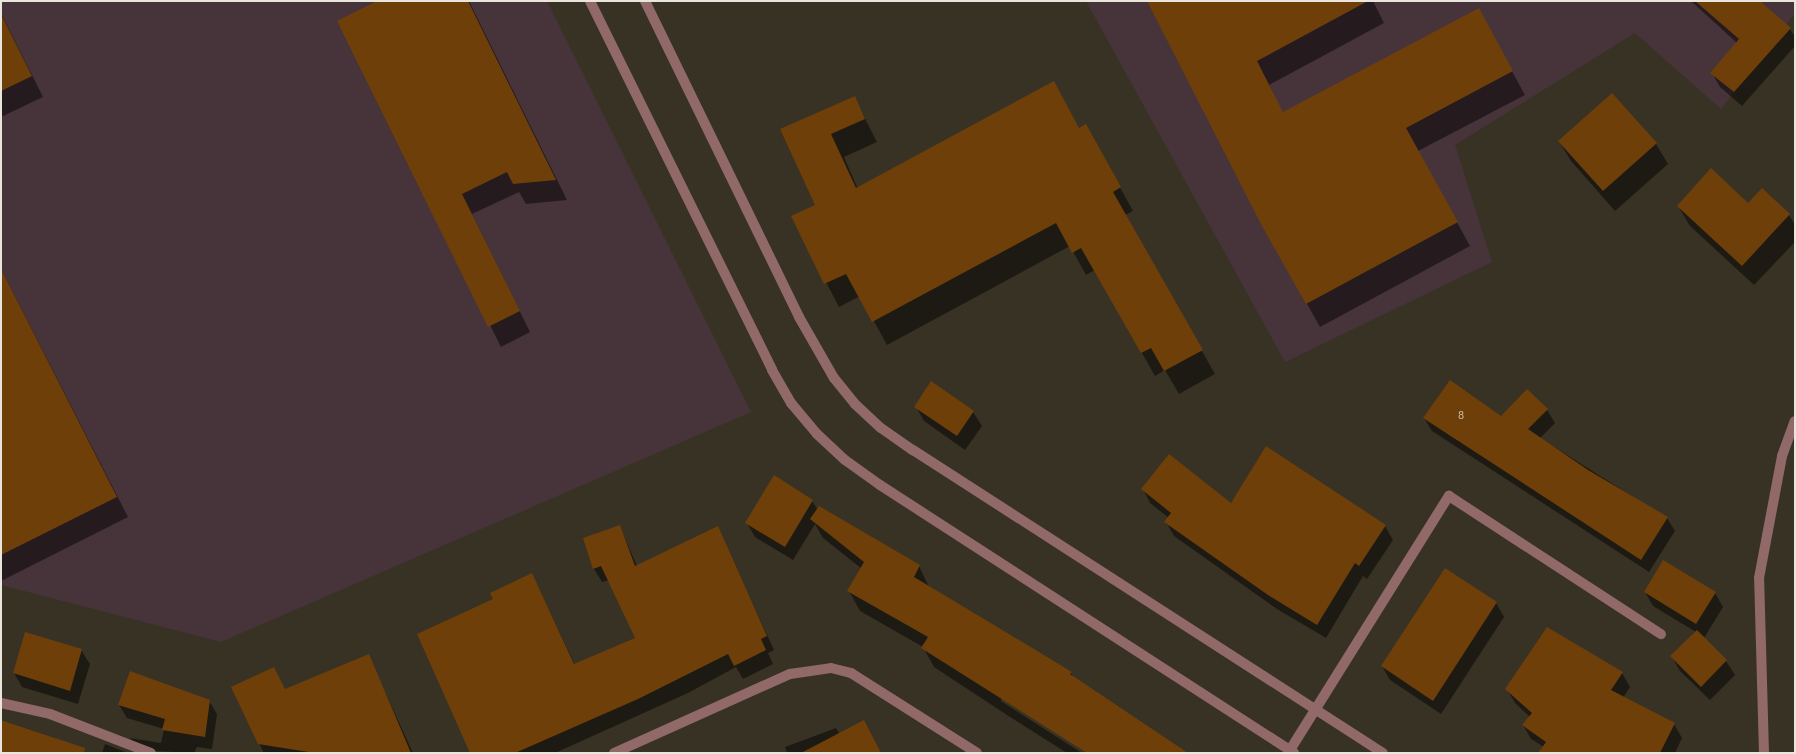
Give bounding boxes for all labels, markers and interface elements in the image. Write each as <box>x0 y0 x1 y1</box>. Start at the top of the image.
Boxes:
house number: 8 <box>1458 409 1464 423</box>

